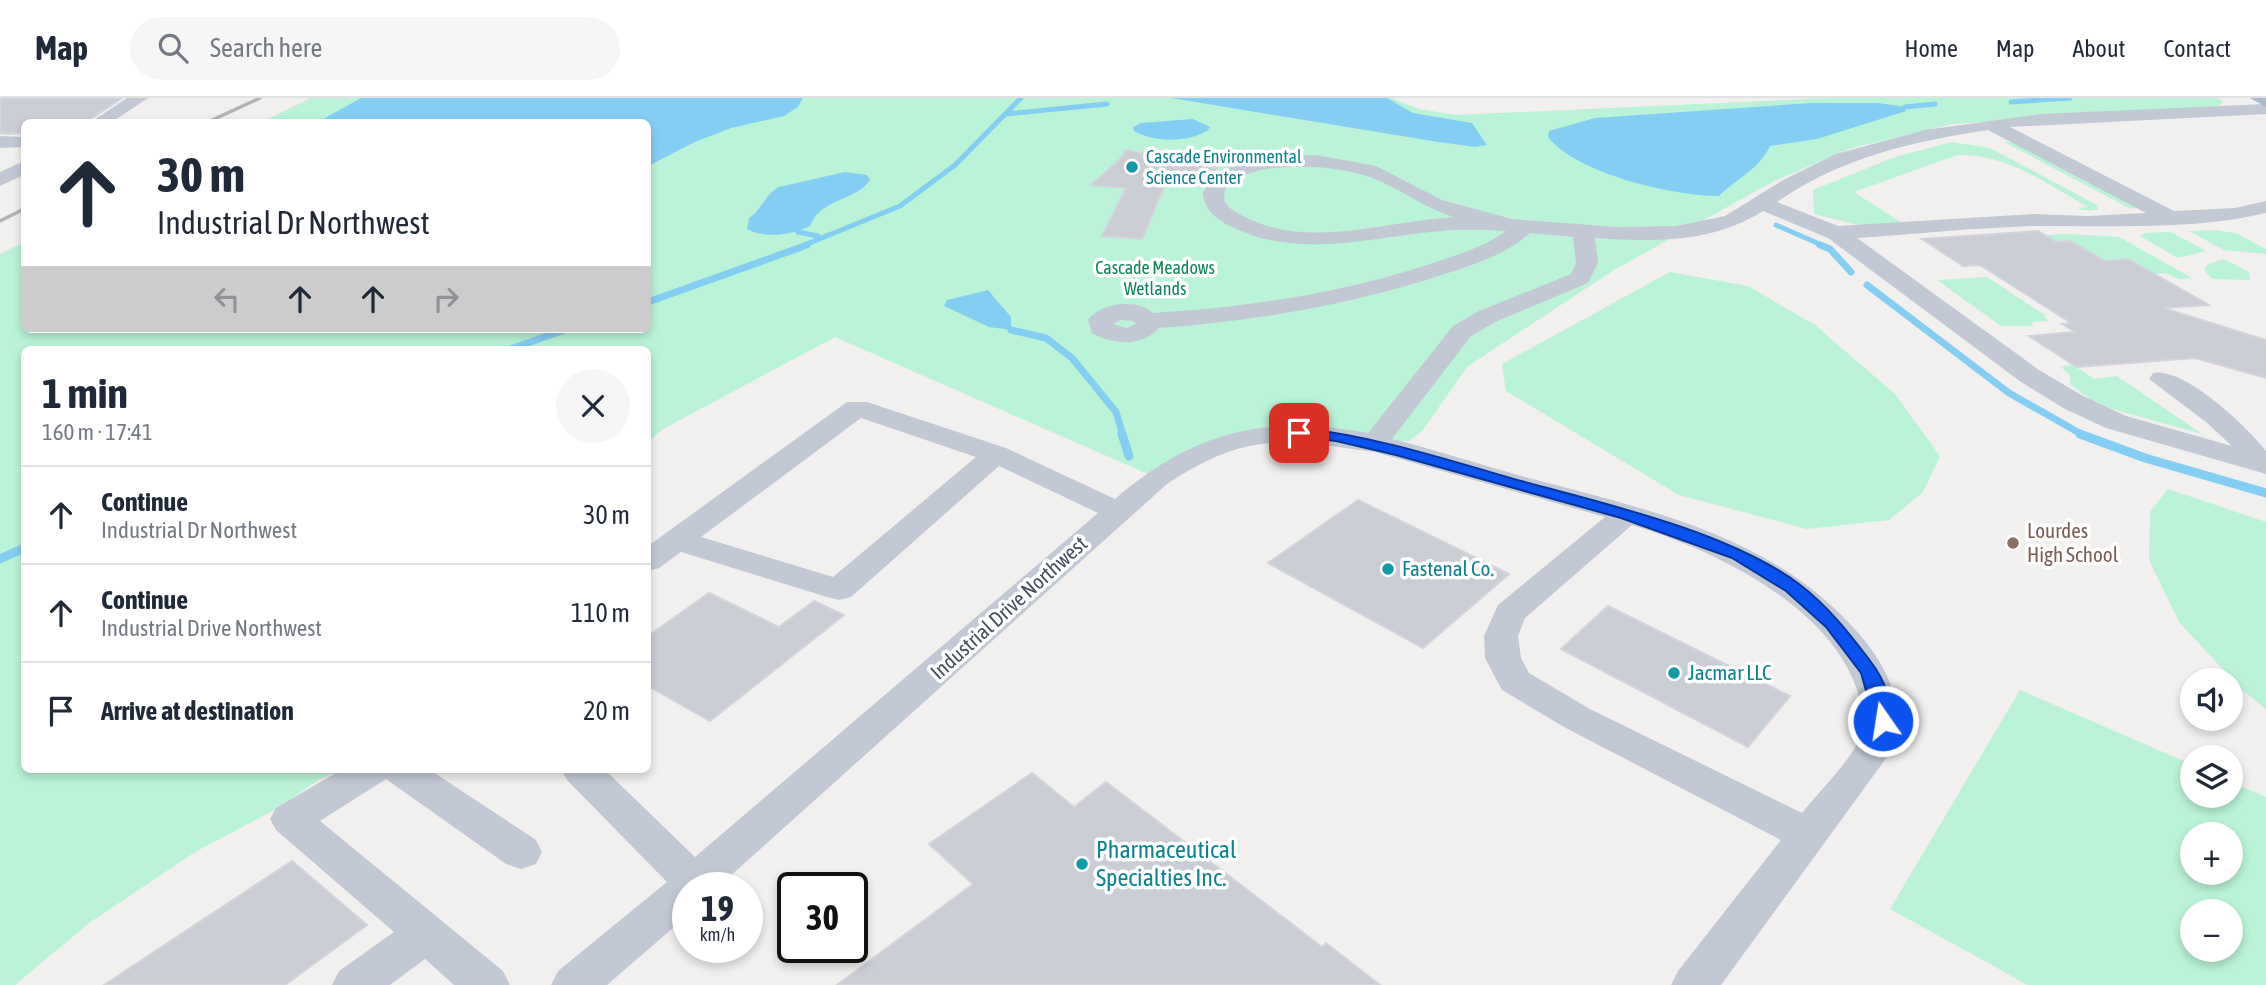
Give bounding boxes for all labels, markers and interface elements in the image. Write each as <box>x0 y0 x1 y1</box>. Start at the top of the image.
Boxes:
search box <box>130 17 620 80</box>
text: Map <box>35 29 88 67</box>
icon: search <box>154 29 192 67</box>
text: Search here <box>210 33 322 63</box>
text: Home <box>1904 35 1958 62</box>
text: Map <box>1996 35 2034 62</box>
text: About <box>2072 35 2125 62</box>
text: Contact <box>2163 35 2231 62</box>
text: 30 m <box>157 146 245 202</box>
place label: Cascade Environmental Science Center <box>1146 146 1302 188</box>
icon: ahead <box>42 147 133 238</box>
marker: Cascade Environmental Science Center <box>1124 159 1140 175</box>
text: Industrial Dr Northwest <box>157 204 430 241</box>
park label: Cascade Meadows Wetlands <box>1095 257 1215 299</box>
icon: left <box>208 280 246 318</box>
icon: ahead <box>281 280 319 318</box>
icon: ahead <box>354 280 392 318</box>
icon: right <box>427 280 465 318</box>
text: 1 min <box>42 369 128 417</box>
button: close <box>556 369 630 443</box>
pin <box>1269 403 1329 463</box>
icon: arrive <box>1280 414 1318 452</box>
text: 160 m · 17:41 <box>42 419 153 445</box>
text: Continue <box>101 487 188 517</box>
icon: ahead <box>42 496 80 534</box>
text: 30 m <box>583 500 630 530</box>
text: Industrial Dr Northwest <box>101 517 297 543</box>
place label: Lourdes High School <box>2027 518 2119 566</box>
street label: Industrial Drive Northwest <box>925 531 1091 684</box>
marker: Lourdes High School <box>2005 535 2021 551</box>
place label: Fastenal Co. <box>1402 556 1494 580</box>
marker: Fastenal Co. <box>1380 561 1396 577</box>
text: Continue <box>101 585 188 615</box>
icon: ahead <box>42 594 80 632</box>
text: 110 m <box>571 598 630 628</box>
text: Industrial Drive Northwest <box>101 615 322 641</box>
place label: Jacmar LLC <box>1688 660 1772 684</box>
marker: Jacmar LLC <box>1666 665 1682 681</box>
map controls <box>2180 668 2243 962</box>
button: sound <box>2180 668 2243 731</box>
position arrow <box>1846 684 1920 758</box>
icon: arrive <box>42 692 80 730</box>
text: Arrive at destination <box>101 696 294 726</box>
text: 20 m <box>583 696 630 726</box>
button: layers <box>2180 745 2243 808</box>
button: + <box>2180 822 2243 885</box>
place label: Pharmaceutical Specialties Inc. <box>1096 836 1237 891</box>
marker: Pharmaceutical Specialties Inc. <box>1074 856 1090 872</box>
speed limit sign: 30 <box>777 872 868 963</box>
text: 19 <box>701 888 734 928</box>
button: − <box>2180 899 2243 962</box>
text: km/h <box>700 924 735 945</box>

